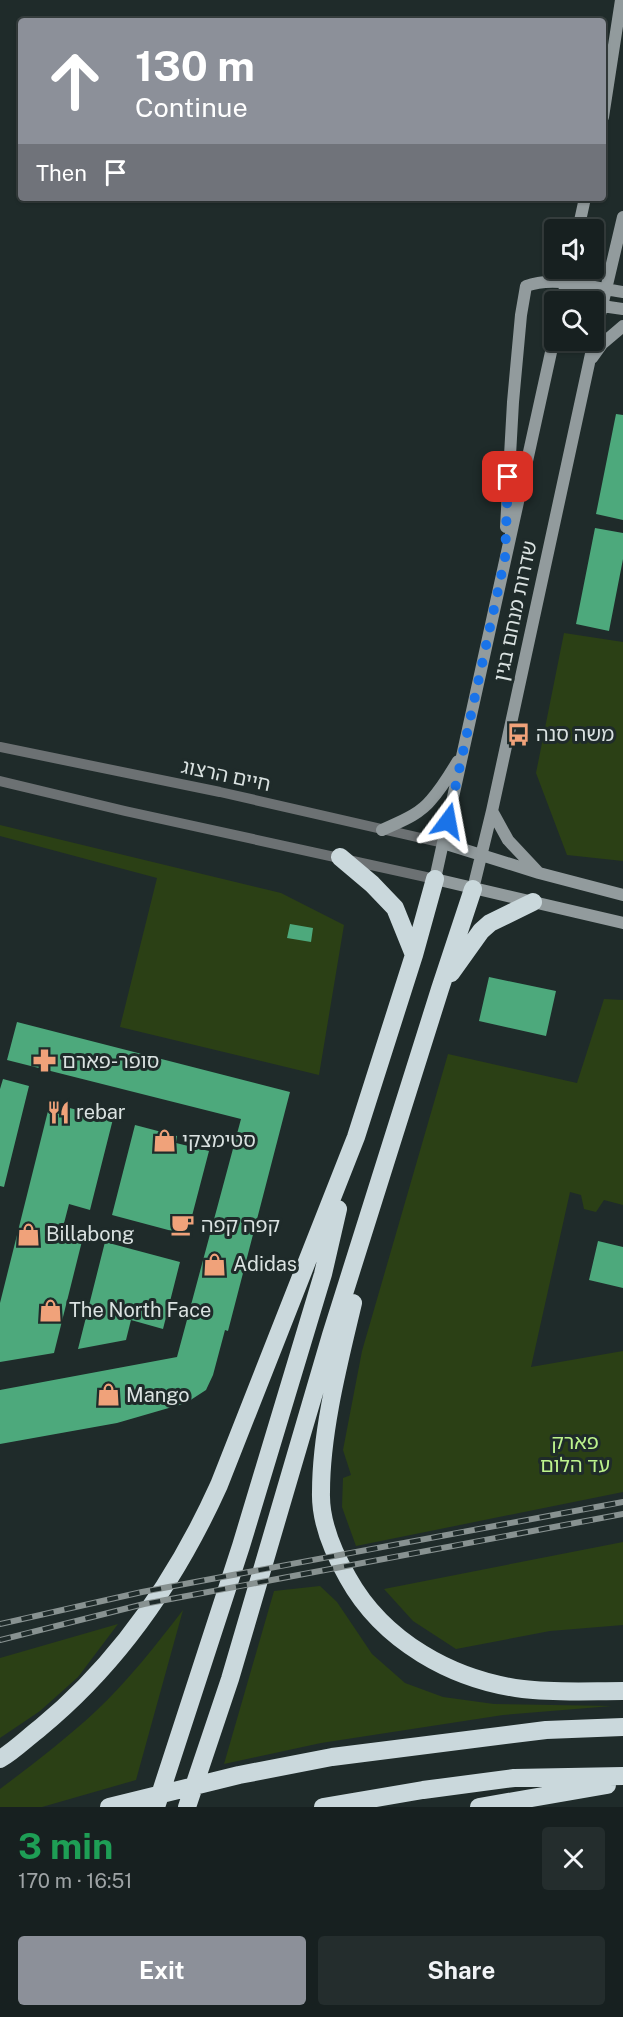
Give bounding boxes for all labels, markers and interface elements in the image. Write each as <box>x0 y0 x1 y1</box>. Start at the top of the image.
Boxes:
text: 130 m <box>135 41 255 90</box>
icon: ahead <box>36 42 114 120</box>
text: Continue <box>135 91 248 123</box>
icon: arrive <box>99 156 132 189</box>
text: Then <box>36 160 87 186</box>
map controls <box>544 219 604 351</box>
button: sound <box>544 219 604 279</box>
button: search <box>544 291 604 351</box>
pin <box>482 451 533 502</box>
icon: arrive <box>491 460 524 493</box>
street label: שדרות מנחם בגין <box>488 539 542 683</box>
bus stop icon: משה סנה <box>505 721 531 747</box>
place label: משה סנה <box>536 722 614 746</box>
street label: חיים הרצוג <box>179 754 273 796</box>
position arrow <box>416 789 480 853</box>
pharmacy icon: סופר-פארם <box>31 1048 57 1074</box>
place label: סופר-פארם <box>62 1049 159 1073</box>
restaurant icon: rebar <box>45 1099 71 1125</box>
place label: rebar <box>76 1100 126 1124</box>
shop icon: סטימצקי <box>151 1127 177 1153</box>
place label: סטימצקי <box>182 1128 256 1152</box>
cafe icon: קפה קפה <box>170 1212 196 1238</box>
place label: קפה קפה <box>201 1213 280 1237</box>
shop icon: Billabong <box>15 1221 41 1247</box>
place label: Billabong <box>46 1222 135 1246</box>
shop icon: Adidas <box>202 1251 228 1277</box>
place label: Adidas <box>233 1252 297 1276</box>
shop icon: The North Face <box>38 1297 64 1323</box>
place label: The North Face <box>69 1298 211 1322</box>
shop icon: Mango <box>95 1382 121 1408</box>
place label: Mango <box>126 1383 190 1407</box>
park label: פארק עד הלום <box>540 1430 610 1477</box>
text: 3 min <box>18 1825 113 1867</box>
button: close <box>542 1827 605 1890</box>
text: 170 m · 16:51 <box>18 1869 132 1893</box>
button: Exit <box>18 1936 306 2005</box>
button: Share <box>318 1936 605 2005</box>

